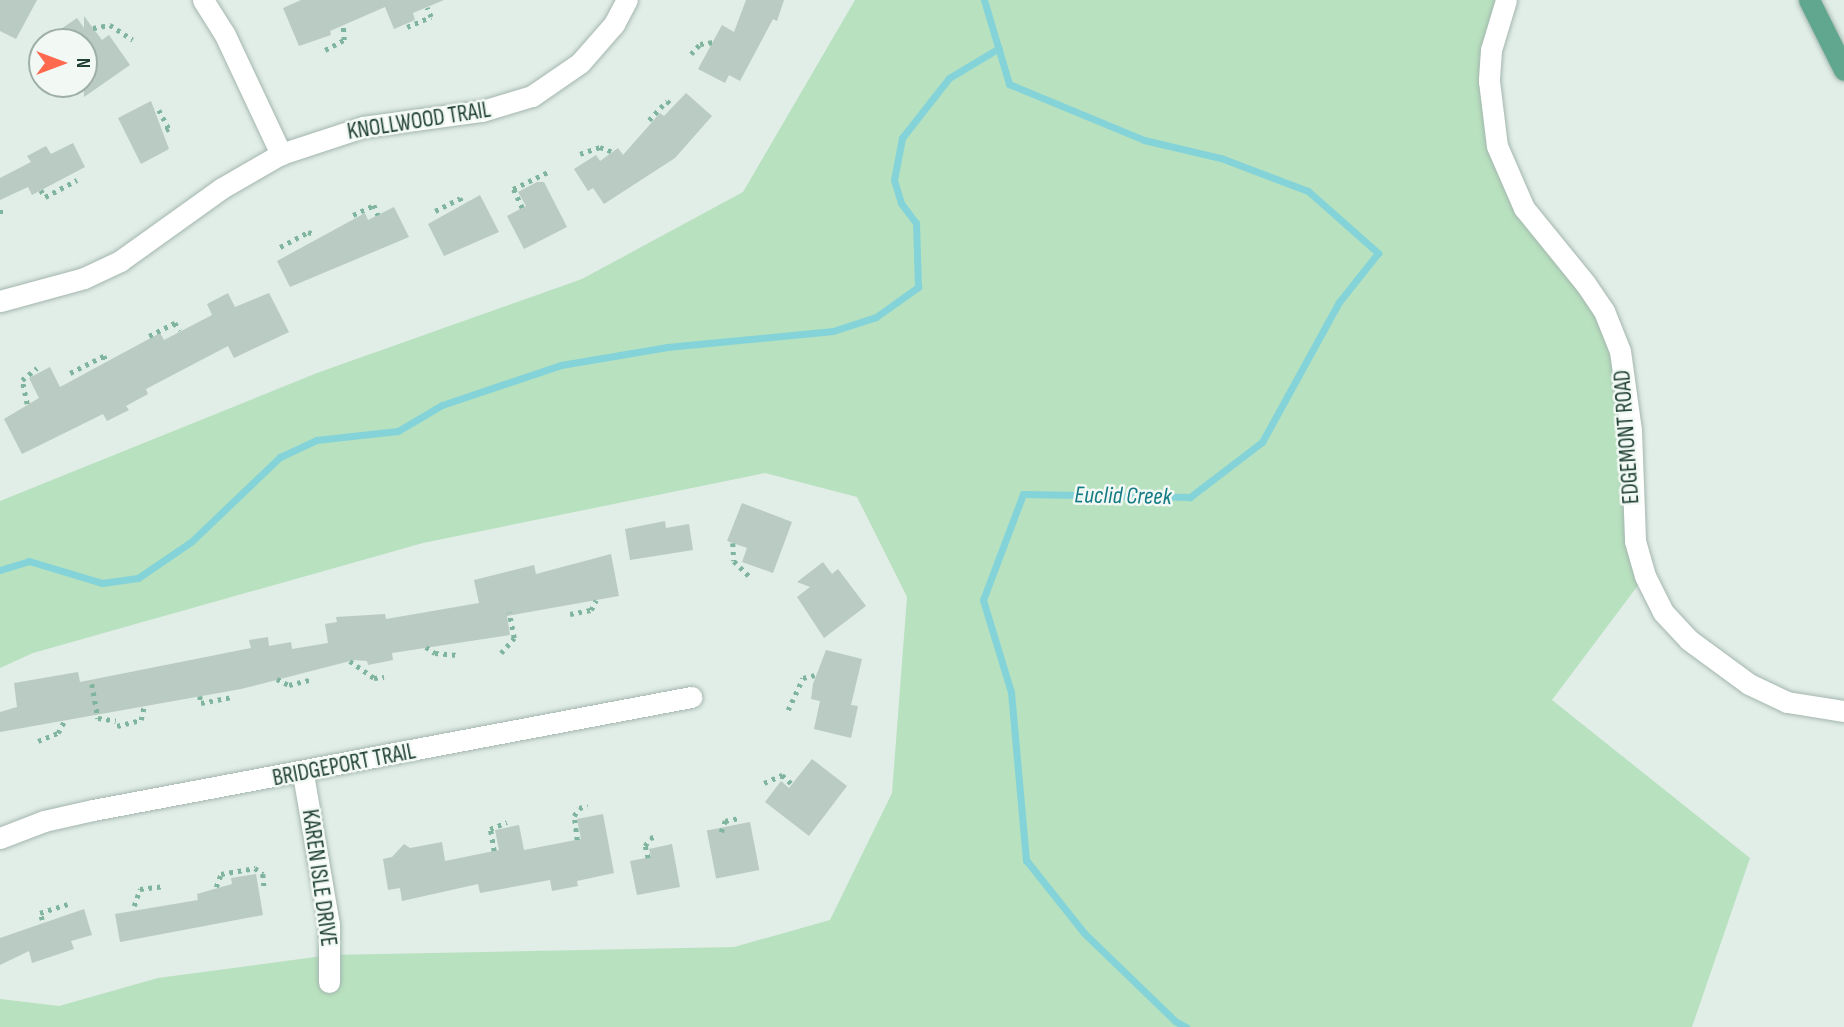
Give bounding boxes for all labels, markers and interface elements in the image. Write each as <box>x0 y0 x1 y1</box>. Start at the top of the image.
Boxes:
north arrow <box>28 28 98 98</box>
text: N <box>71 58 94 68</box>
street label: KNOLLWOOD TRAIL <box>345 96 493 146</box>
street label: EDGEMONT ROAD <box>1609 369 1645 505</box>
water label: Euclid Creek <box>1074 481 1172 511</box>
street label: BRIDGEPORT TRAIL <box>270 738 418 792</box>
street label: KAREN ISLE DRIVE <box>296 808 342 948</box>

